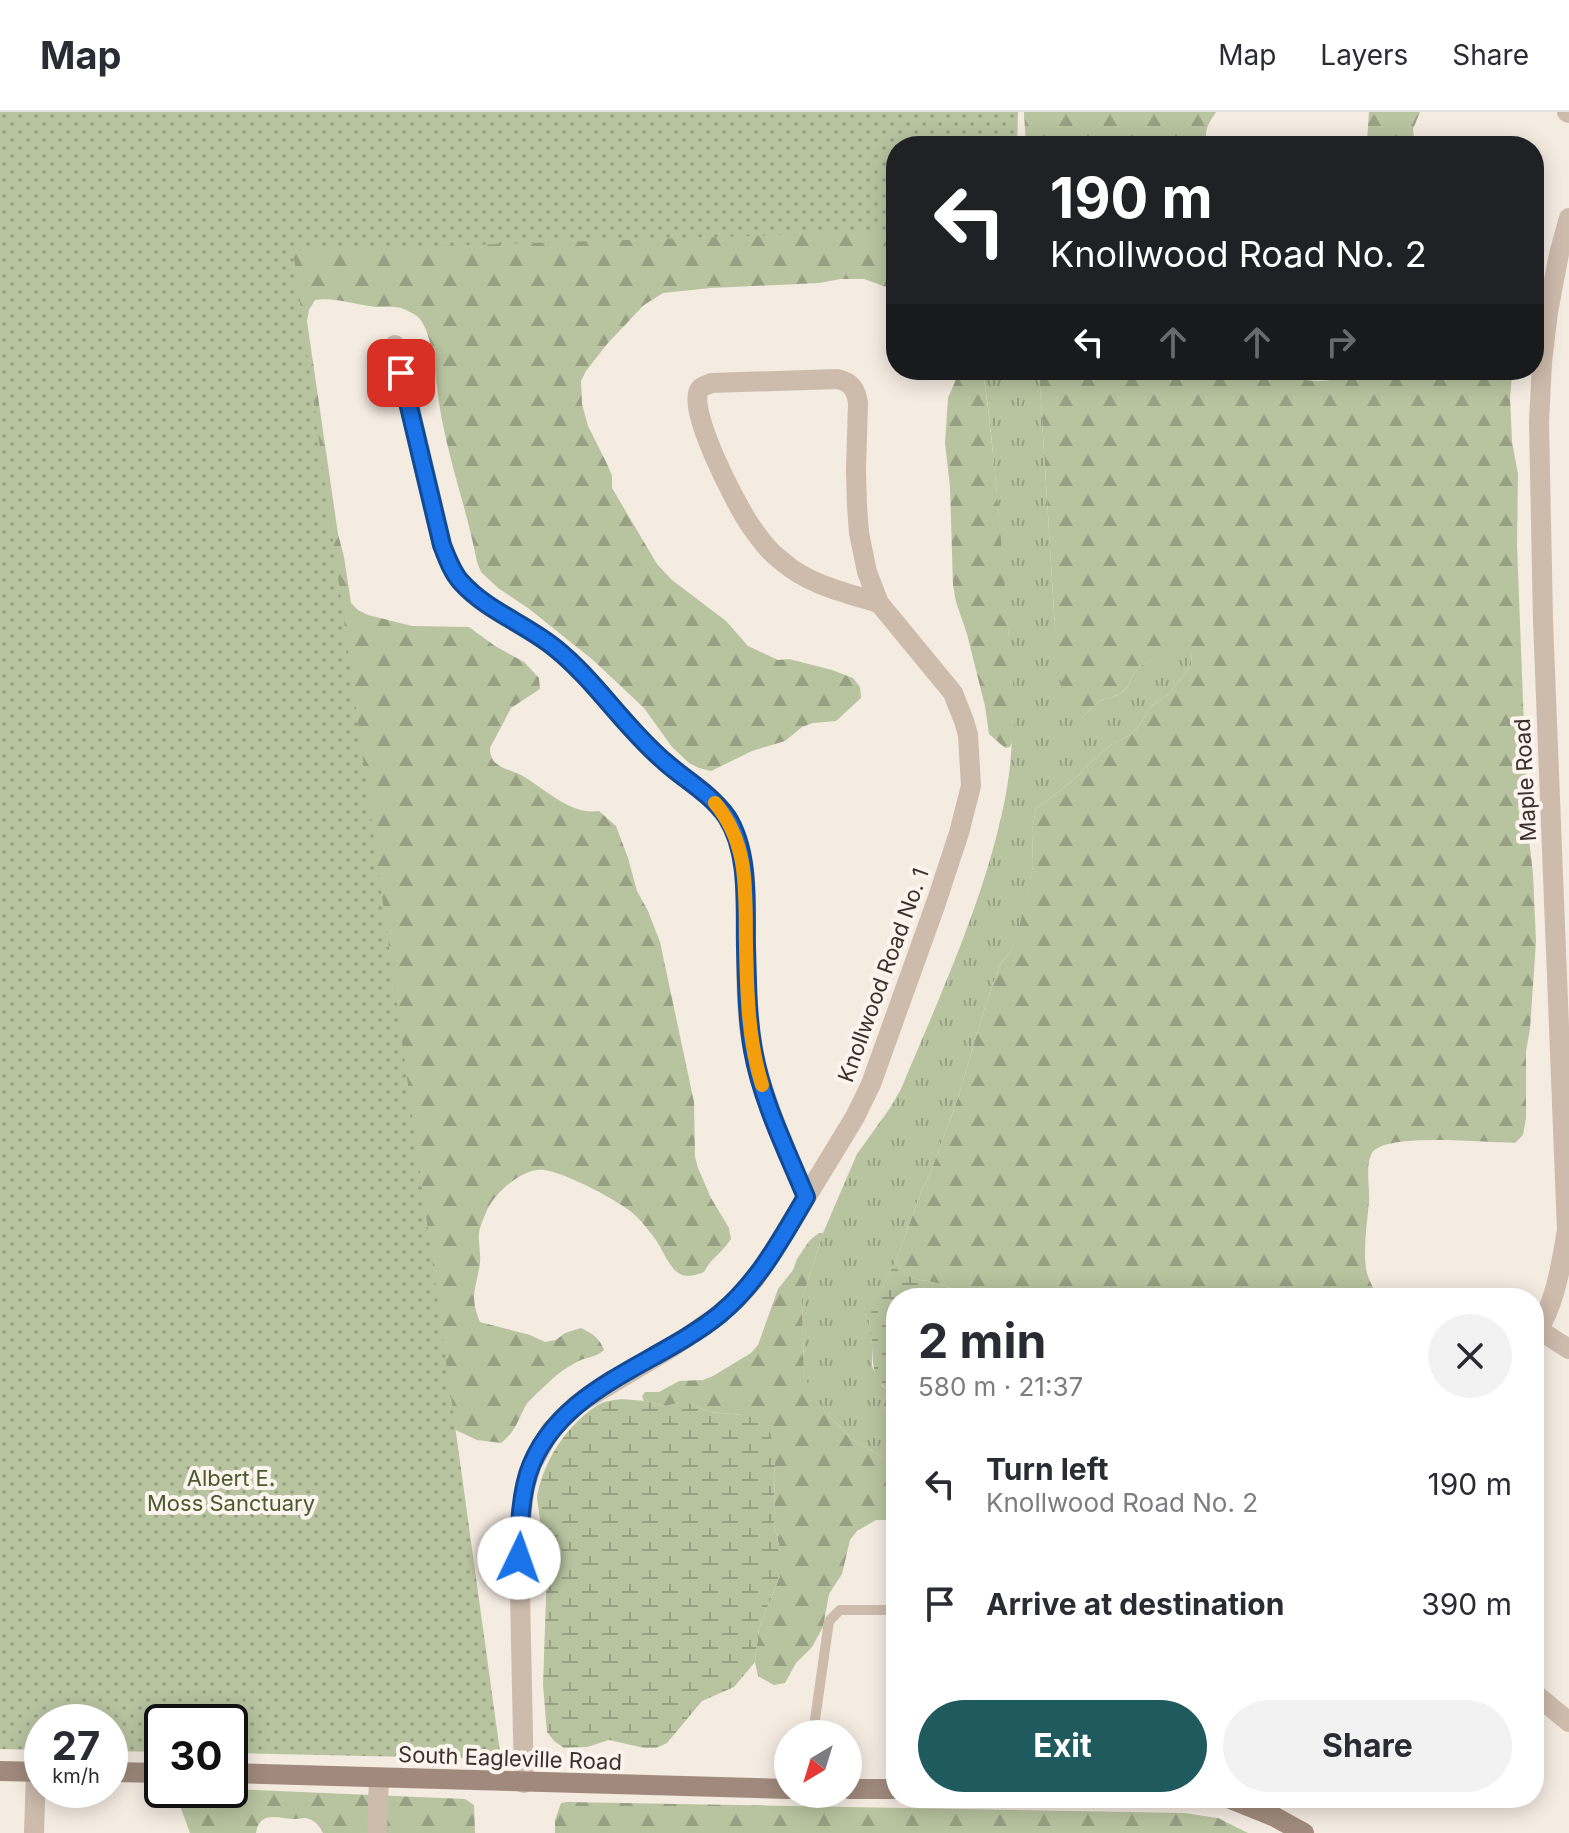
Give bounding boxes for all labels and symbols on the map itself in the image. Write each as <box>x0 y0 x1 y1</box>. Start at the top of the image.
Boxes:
pin <box>367 339 435 407</box>
street label: Maple Road <box>1509 718 1541 842</box>
street label: Knollwood Road No. 1 <box>832 864 934 1086</box>
park label: Albert E. Moss Sanctuary <box>147 1465 315 1516</box>
position arrow <box>477 1516 561 1600</box>
speed limit sign: 30 <box>144 1704 248 1808</box>
north arrow <box>774 1720 862 1808</box>
street label: South Eagleville Road <box>398 1741 622 1775</box>

